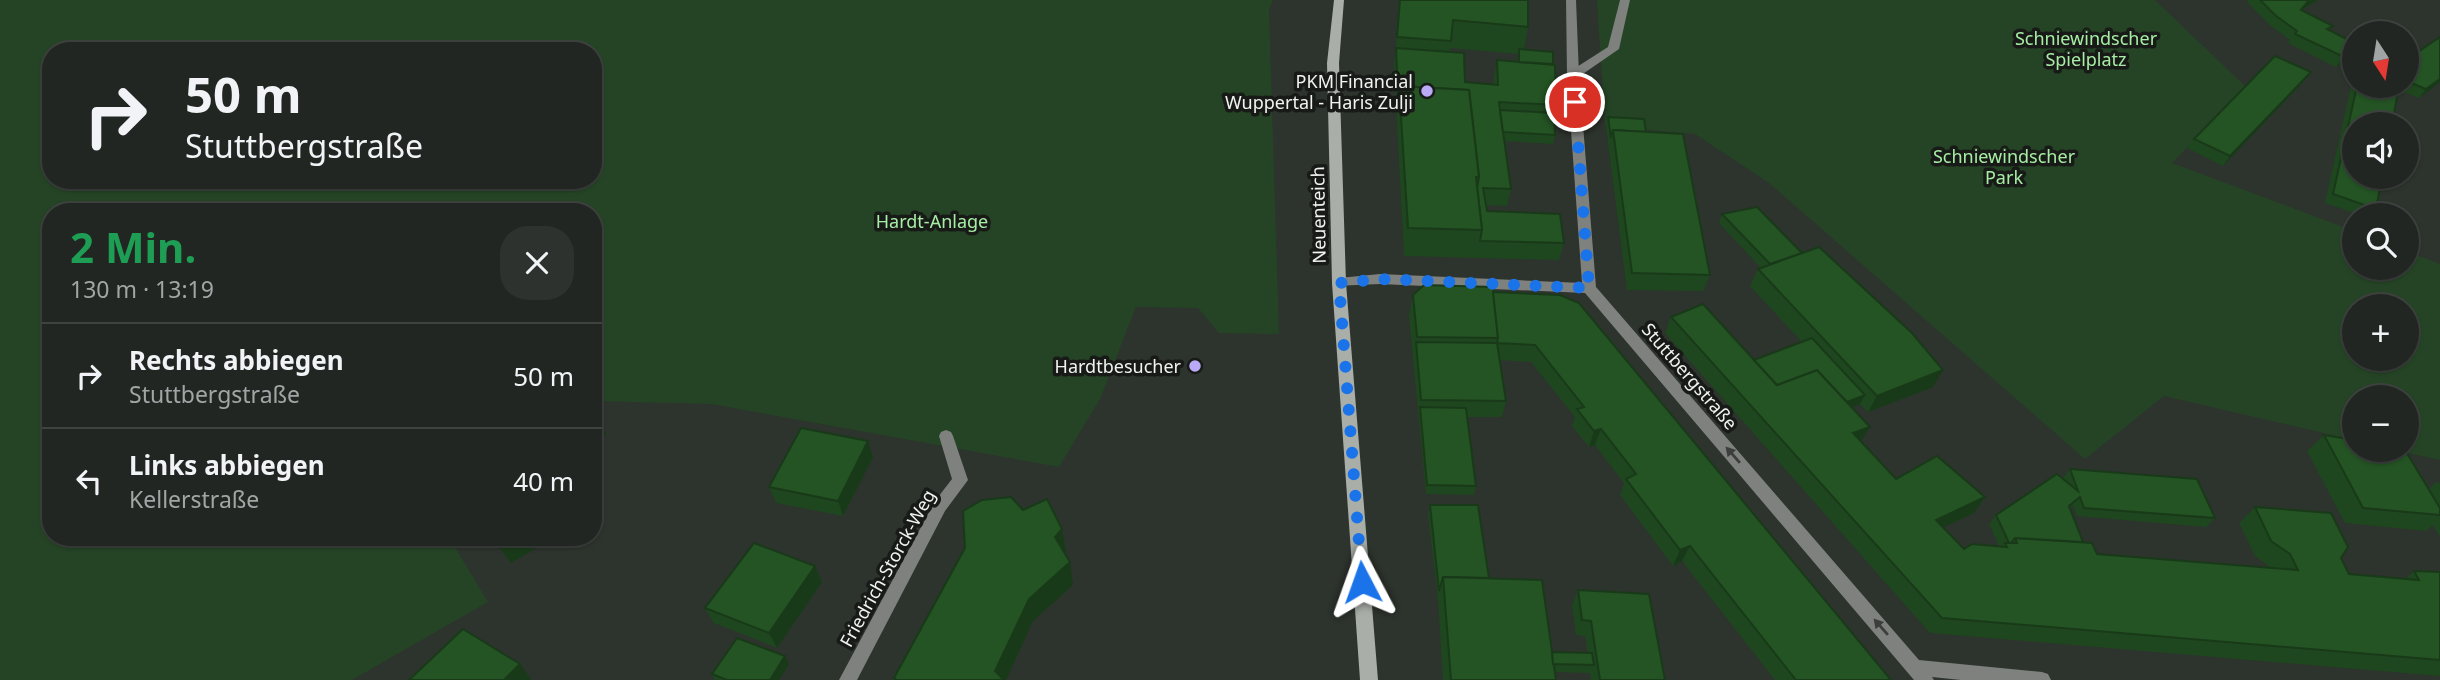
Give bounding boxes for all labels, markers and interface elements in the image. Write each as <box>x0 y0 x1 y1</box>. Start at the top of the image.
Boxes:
north arrow <box>2342 21 2418 98</box>
map controls <box>2342 21 2419 462</box>
park label: Schniewindscher Spielplatz <box>2015 26 2158 71</box>
text: 50 m <box>185 61 302 127</box>
place label: PKM Financial Wuppertal - Haris Zulji <box>1225 69 1413 114</box>
icon: right <box>70 70 161 161</box>
pin <box>1545 72 1605 132</box>
marker: PKM Financial Wuppertal - Haris Zulji <box>1419 83 1435 99</box>
icon: arrive <box>1556 83 1594 121</box>
button: sound <box>2342 112 2419 189</box>
text: Stuttbergstraße <box>185 124 423 167</box>
park label: Schniewindscher Park <box>1933 144 2076 189</box>
street label: Neuenteich <box>1305 166 1331 264</box>
button: search <box>2342 203 2419 280</box>
park label: Hardt-Anlage <box>876 209 988 233</box>
text: 2 Min. <box>70 218 196 275</box>
button: close <box>500 226 574 300</box>
text: 130 m · 13:19 <box>70 273 214 305</box>
button: + <box>2342 294 2419 371</box>
street label: Stuttbergstraße <box>1637 318 1743 434</box>
text: Rechts abbiegen <box>129 342 344 378</box>
place label: Hardtbesucher <box>1055 354 1182 378</box>
icon: right <box>70 357 108 395</box>
text: 50 m <box>513 358 574 394</box>
marker: Hardtbesucher <box>1187 358 1203 374</box>
text: Stuttbergstraße <box>129 378 300 410</box>
button: − <box>2342 385 2419 462</box>
one-way arrow <box>1725 446 1741 464</box>
text: Links abbiegen <box>129 447 325 483</box>
icon: left <box>70 462 108 500</box>
text: 40 m <box>513 463 574 499</box>
text: Kellerstraße <box>129 483 259 515</box>
street label: Friedrich-Storck-Weg <box>834 485 940 651</box>
position arrow <box>1325 545 1399 619</box>
one-way arrow <box>1874 619 1889 636</box>

